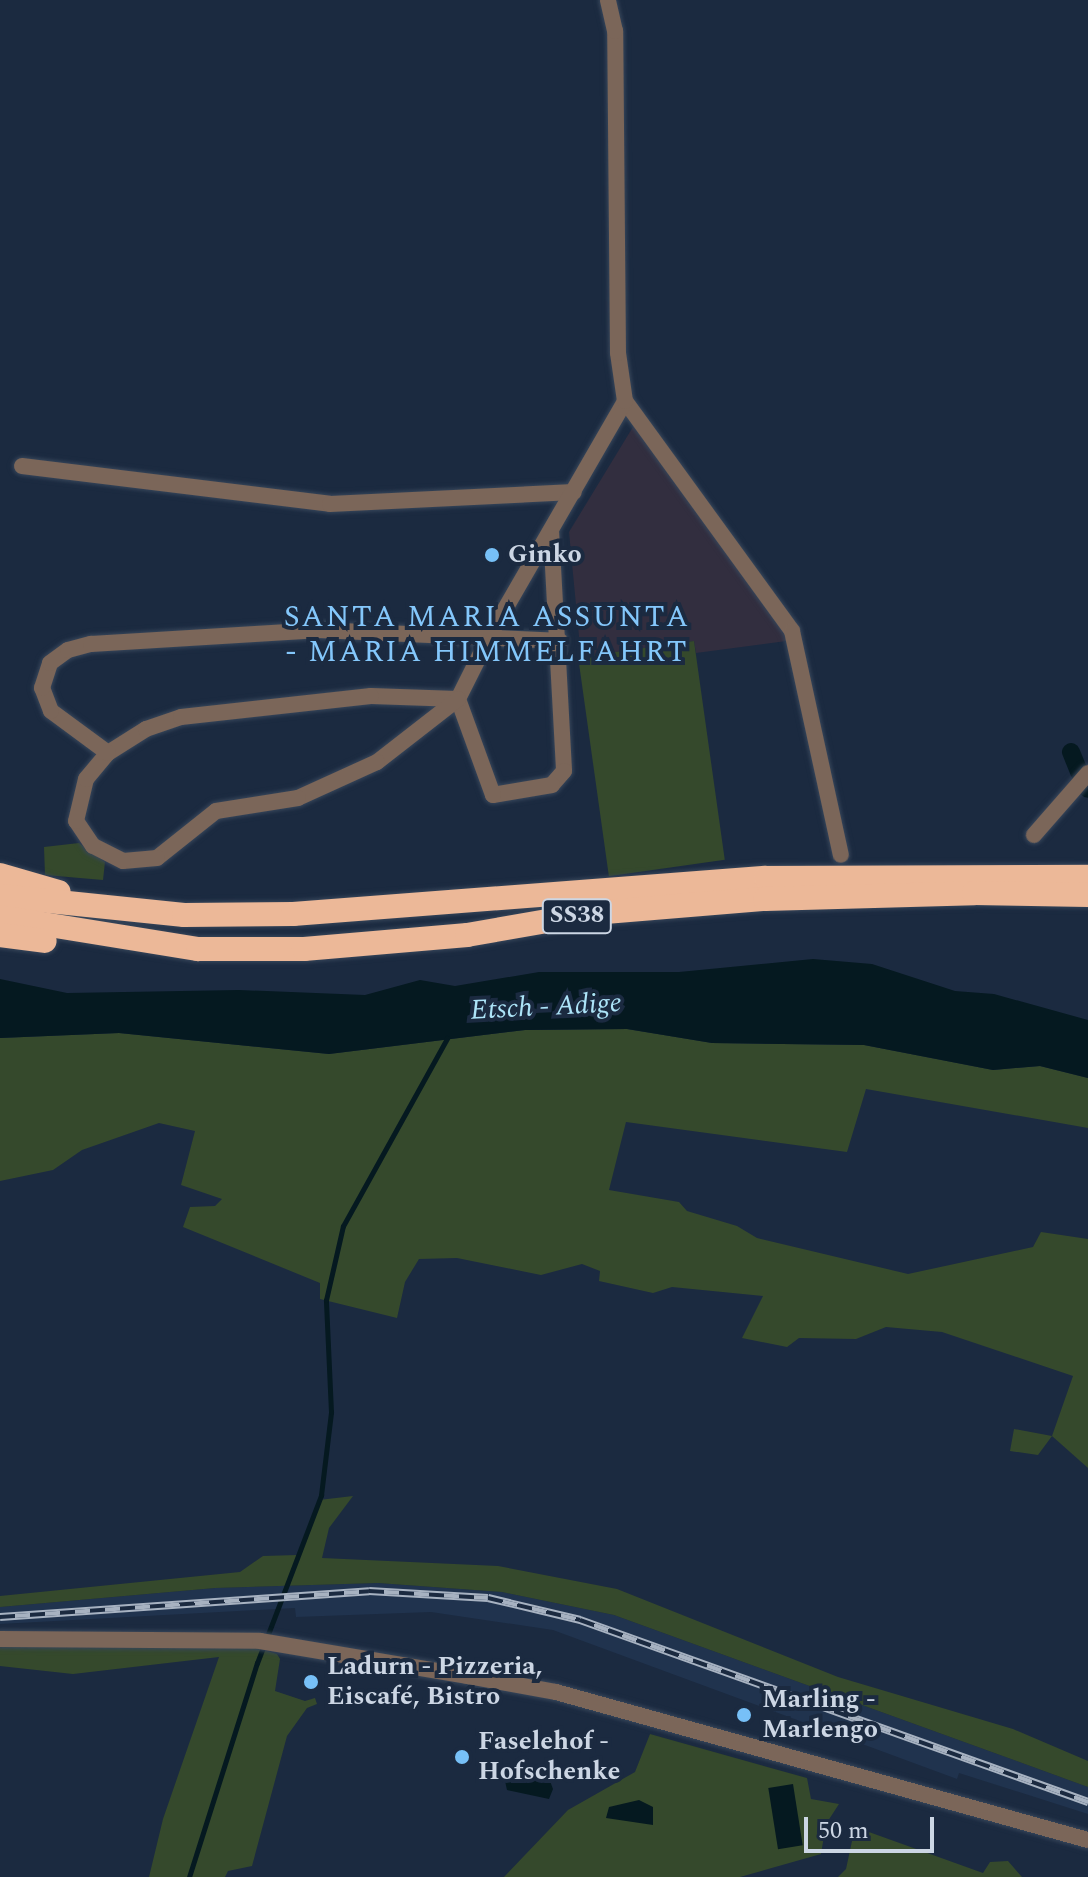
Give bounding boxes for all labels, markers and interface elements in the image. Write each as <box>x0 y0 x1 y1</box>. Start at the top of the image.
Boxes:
place label: Ginko <box>508 539 582 571</box>
marker: Ginko <box>483 546 501 564</box>
district label: SANTA MARIA ASSUNTA - MARIA HIMMELFAHRT <box>284 599 690 670</box>
road number: SS38 <box>541 896 613 936</box>
water label: Etsch - Adige <box>469 986 623 1028</box>
place label: Ladurn - Pizzeria, Eiscafé, Bistro <box>327 1651 543 1712</box>
marker: Ladurn - Pizzeria, Eiscafé, Bistro <box>302 1673 320 1691</box>
place label: Marling - Marlengo <box>762 1684 878 1746</box>
marker: Marling - Marlengo <box>733 1704 755 1726</box>
place label: Faselehof - Hofschenke <box>478 1726 620 1788</box>
marker: Faselehof - Hofschenke <box>453 1748 471 1766</box>
scale bar <box>808 1801 938 1851</box>
text: 50 m <box>818 1813 869 1849</box>

